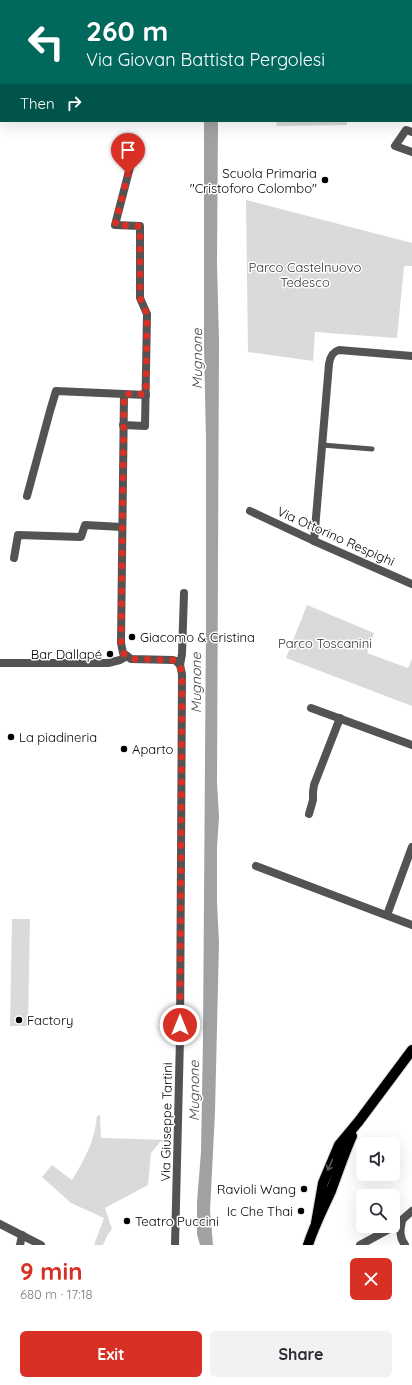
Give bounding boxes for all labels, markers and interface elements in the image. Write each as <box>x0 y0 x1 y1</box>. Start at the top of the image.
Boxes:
text: 260 m <box>86 13 168 48</box>
icon: left <box>20 16 72 68</box>
text: Via Giovan Battista Pergolesi <box>86 48 325 71</box>
icon: right <box>63 92 85 114</box>
text: Then <box>20 94 55 113</box>
pin <box>111 133 145 174</box>
icon: arrive <box>117 139 139 161</box>
place label: Scuola Primaria "Cristoforo Colombo" <box>190 165 317 196</box>
marker: Scuola Primaria "Cristoforo Colombo" <box>320 175 330 185</box>
park label: Parco Castelnuovo Tedesco <box>249 259 362 290</box>
water label: Mugnone <box>188 328 206 389</box>
street label: Via Ottorino Respighi <box>275 503 397 569</box>
place label: Giacomo & Cristina <box>140 629 255 645</box>
marker: Giacomo & Cristina <box>127 632 137 642</box>
park label: Parco Toscanini <box>278 635 372 651</box>
place label: Bar Dallapé <box>31 646 102 662</box>
marker: Bar Dallapé <box>105 649 115 659</box>
water label: Mugnone <box>187 652 205 713</box>
place label: La piadineria <box>19 729 97 745</box>
marker: La piadineria <box>6 732 16 742</box>
place label: Aparto <box>132 741 174 757</box>
marker: Aparto <box>119 744 129 754</box>
position arrow <box>159 1004 201 1046</box>
place label: Factory <box>27 1012 73 1028</box>
marker: Factory <box>14 1015 24 1025</box>
water label: Mugnone <box>185 1060 203 1121</box>
street label: Via Giuseppe Tartini <box>157 1062 175 1182</box>
map controls <box>356 1137 400 1233</box>
button: sound <box>356 1137 400 1181</box>
one-way arrow <box>326 1159 333 1171</box>
place label: Ravioli Wang <box>217 1181 296 1197</box>
marker: Ravioli Wang <box>299 1184 309 1194</box>
button: search <box>356 1189 400 1233</box>
place label: Ic Che Thai <box>227 1203 293 1219</box>
marker: Ic Che Thai <box>296 1206 306 1216</box>
place label: Teatro Puccini <box>135 1213 219 1229</box>
marker: Teatro Puccini <box>122 1216 132 1226</box>
text: 9 min <box>20 1256 82 1286</box>
button: close <box>350 1258 392 1300</box>
text: 680 m · 17:18 <box>20 1286 93 1302</box>
button: Exit <box>20 1331 202 1377</box>
button: Share <box>210 1331 392 1377</box>

